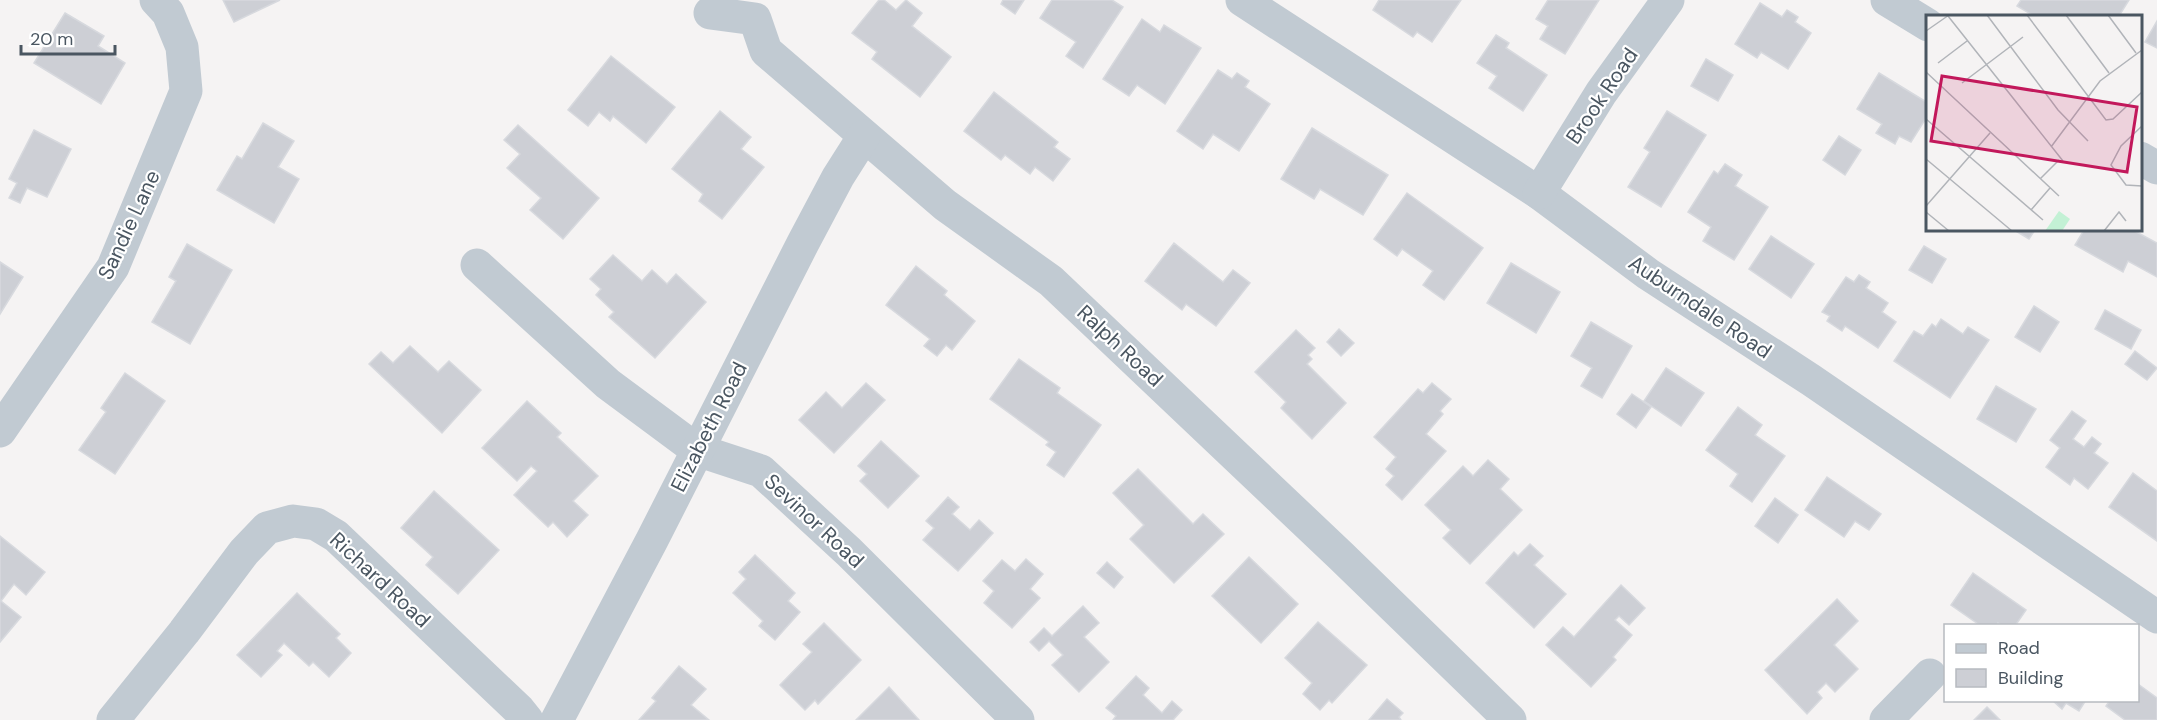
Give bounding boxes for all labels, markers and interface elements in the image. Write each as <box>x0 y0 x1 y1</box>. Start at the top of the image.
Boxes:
inset map <box>1926 15 2142 231</box>
scale bar <box>21 18 116 56</box>
text: 20 m <box>30 27 73 51</box>
street label: Brook Road <box>1560 43 1644 149</box>
street label: Sandie Lane <box>91 166 167 284</box>
street label: Auburndale Road <box>1623 249 1777 365</box>
street label: Ralph Road <box>1071 299 1169 393</box>
street label: Elizabeth Road <box>664 357 754 497</box>
street label: Sevinor Road <box>758 468 870 574</box>
street label: Richard Road <box>324 526 436 634</box>
legend <box>1944 624 2139 702</box>
text: Road <box>1998 636 2040 660</box>
text: Building <box>1998 666 2063 690</box>

